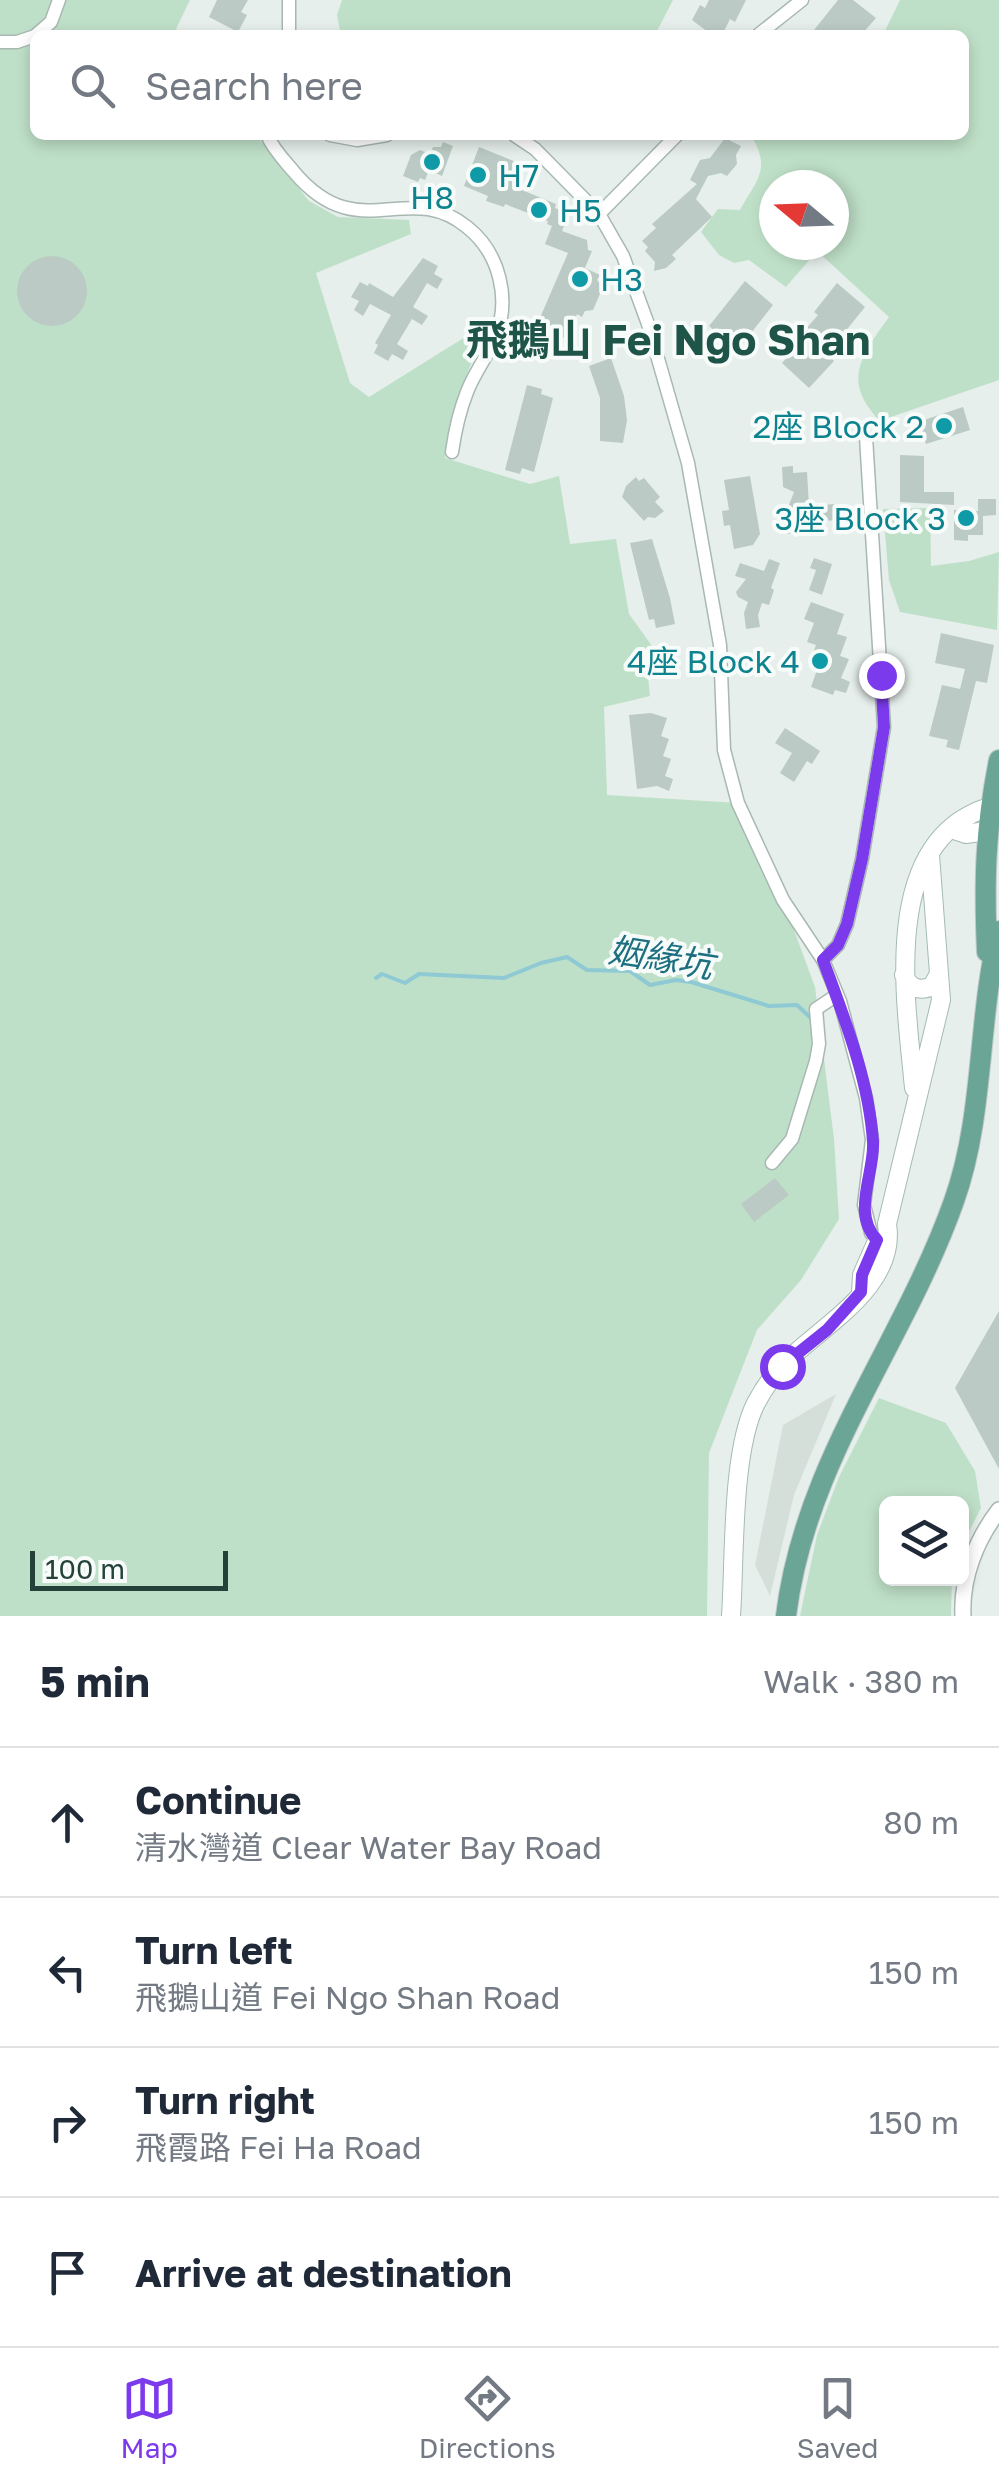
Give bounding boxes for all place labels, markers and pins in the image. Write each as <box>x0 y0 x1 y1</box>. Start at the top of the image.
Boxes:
marker: H8 <box>421 151 443 173</box>
place label: H7 <box>498 156 539 194</box>
marker: H7 <box>467 164 489 186</box>
place label: H8 <box>410 178 454 216</box>
place label: H5 <box>559 191 602 229</box>
marker: H5 <box>528 199 550 221</box>
place label: H3 <box>600 260 643 298</box>
marker: H3 <box>569 268 591 290</box>
place label: 2座 Block 2 <box>753 407 924 445</box>
marker: 2座 Block 2 <box>933 415 955 437</box>
place label: 3座 Block 3 <box>774 499 946 537</box>
marker: 3座 Block 3 <box>955 507 977 529</box>
place label: 4座 Block 4 <box>627 642 800 680</box>
marker: 4座 Block 4 <box>809 650 831 672</box>

